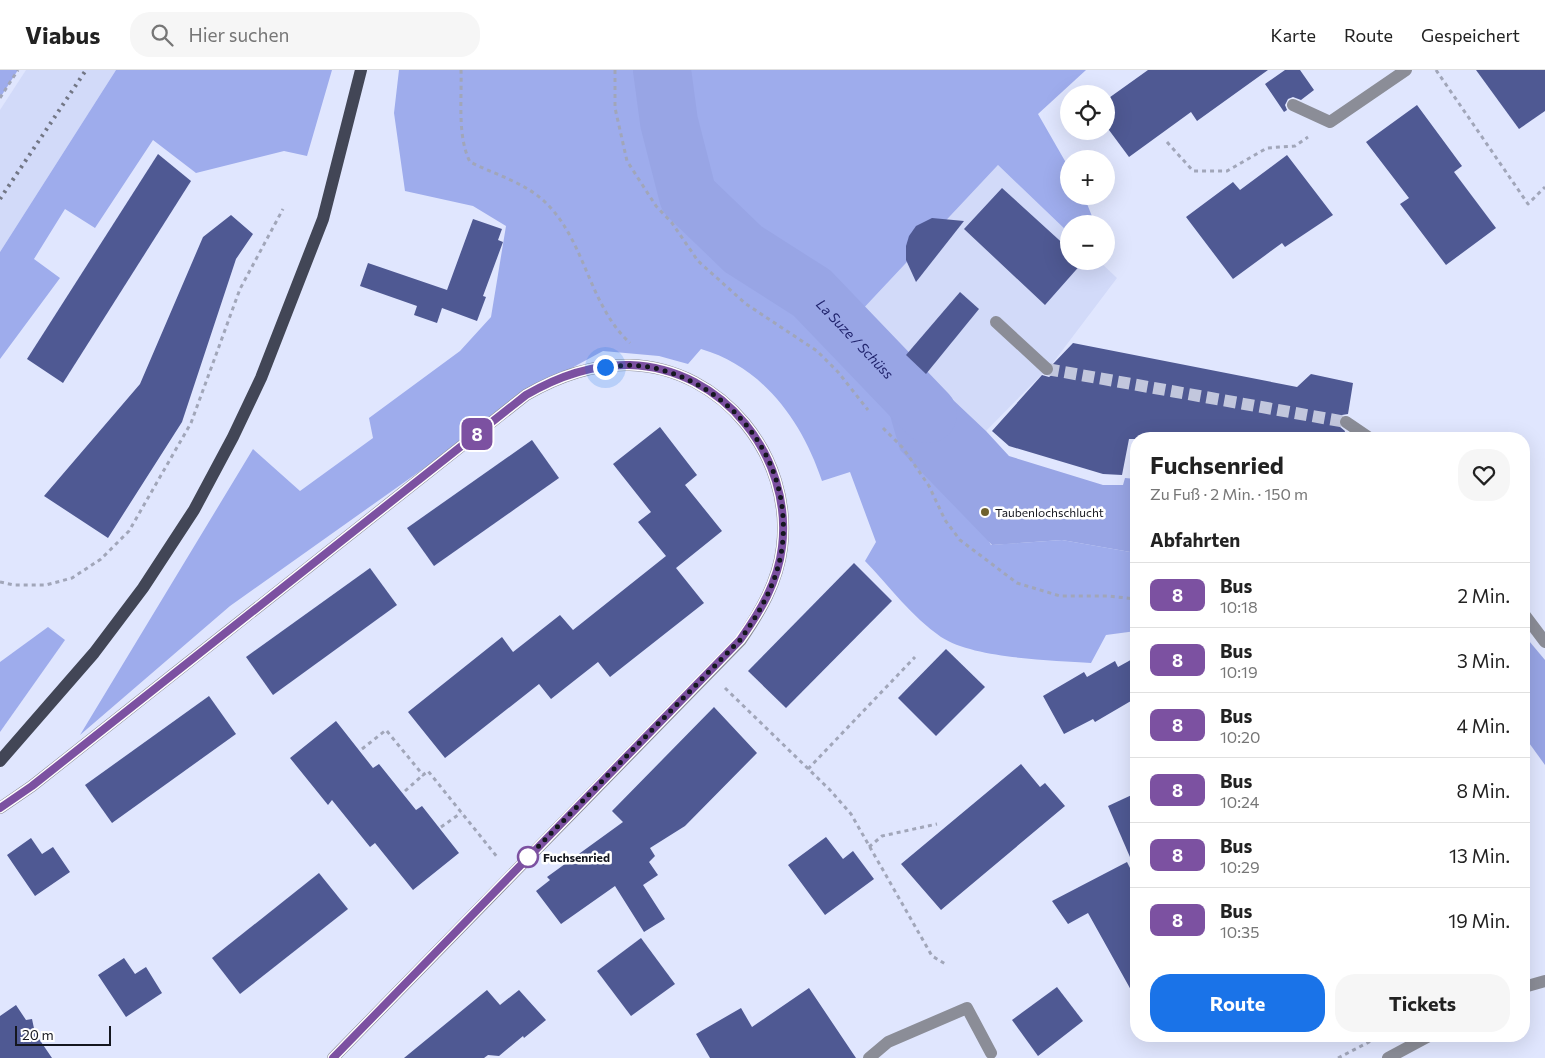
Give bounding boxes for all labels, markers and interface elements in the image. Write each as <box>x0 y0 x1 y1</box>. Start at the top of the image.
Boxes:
search box <box>130 12 480 57</box>
text: Viabus <box>25 20 100 49</box>
icon: search <box>148 21 176 49</box>
text: Hier suchen <box>188 23 289 46</box>
text: Karte <box>1271 24 1316 46</box>
text: Route <box>1344 24 1393 46</box>
text: Gespeichert <box>1421 24 1520 46</box>
map controls <box>1060 85 1115 270</box>
button: locate <box>1060 85 1115 140</box>
button: + <box>1060 150 1115 205</box>
button: − <box>1060 215 1115 270</box>
water label: La Suze / Schüss <box>814 295 898 382</box>
your location <box>593 355 618 380</box>
line badge: 8 <box>461 418 493 450</box>
text: 8 <box>471 423 483 445</box>
button: heart <box>1458 449 1510 501</box>
text: Fuchsenried <box>1150 450 1284 479</box>
text: Zu Fuß · 2 Min. · 150 m <box>1150 484 1308 503</box>
place label: Taubenlochschlucht <box>995 505 1104 519</box>
marker: Taubenlochschlucht <box>979 506 991 518</box>
text: Abfahrten <box>1150 528 1240 551</box>
text: Bus <box>1220 574 1252 597</box>
text: 8 <box>1172 584 1183 606</box>
text: 2 Min. <box>1457 584 1510 607</box>
text: 10:18 <box>1220 597 1258 616</box>
text: Bus <box>1220 639 1252 662</box>
text: 8 <box>1172 649 1183 671</box>
text: 3 Min. <box>1457 649 1510 672</box>
text: 10:19 <box>1220 662 1258 681</box>
text: Bus <box>1220 704 1252 727</box>
text: 8 <box>1172 714 1183 736</box>
text: 4 Min. <box>1457 714 1510 737</box>
text: 10:20 <box>1220 727 1260 746</box>
text: Bus <box>1220 769 1252 792</box>
text: 8 <box>1172 779 1183 801</box>
text: 8 Min. <box>1456 779 1510 802</box>
text: 10:24 <box>1220 792 1259 811</box>
text: Bus <box>1220 834 1252 857</box>
text: 8 <box>1172 844 1183 866</box>
text: 13 Min. <box>1449 844 1510 867</box>
marker: Fuchsenried <box>517 846 539 868</box>
place label: Fuchsenried <box>543 850 610 864</box>
text: 10:29 <box>1220 857 1260 876</box>
text: Bus <box>1220 899 1252 922</box>
text: 8 <box>1172 909 1183 931</box>
text: 19 Min. <box>1448 909 1510 932</box>
text: 10:35 <box>1220 922 1259 941</box>
button: Route <box>1150 974 1325 1032</box>
button: Tickets <box>1335 974 1510 1032</box>
scale bar <box>15 1023 111 1046</box>
text: 20 m <box>22 1026 54 1043</box>

